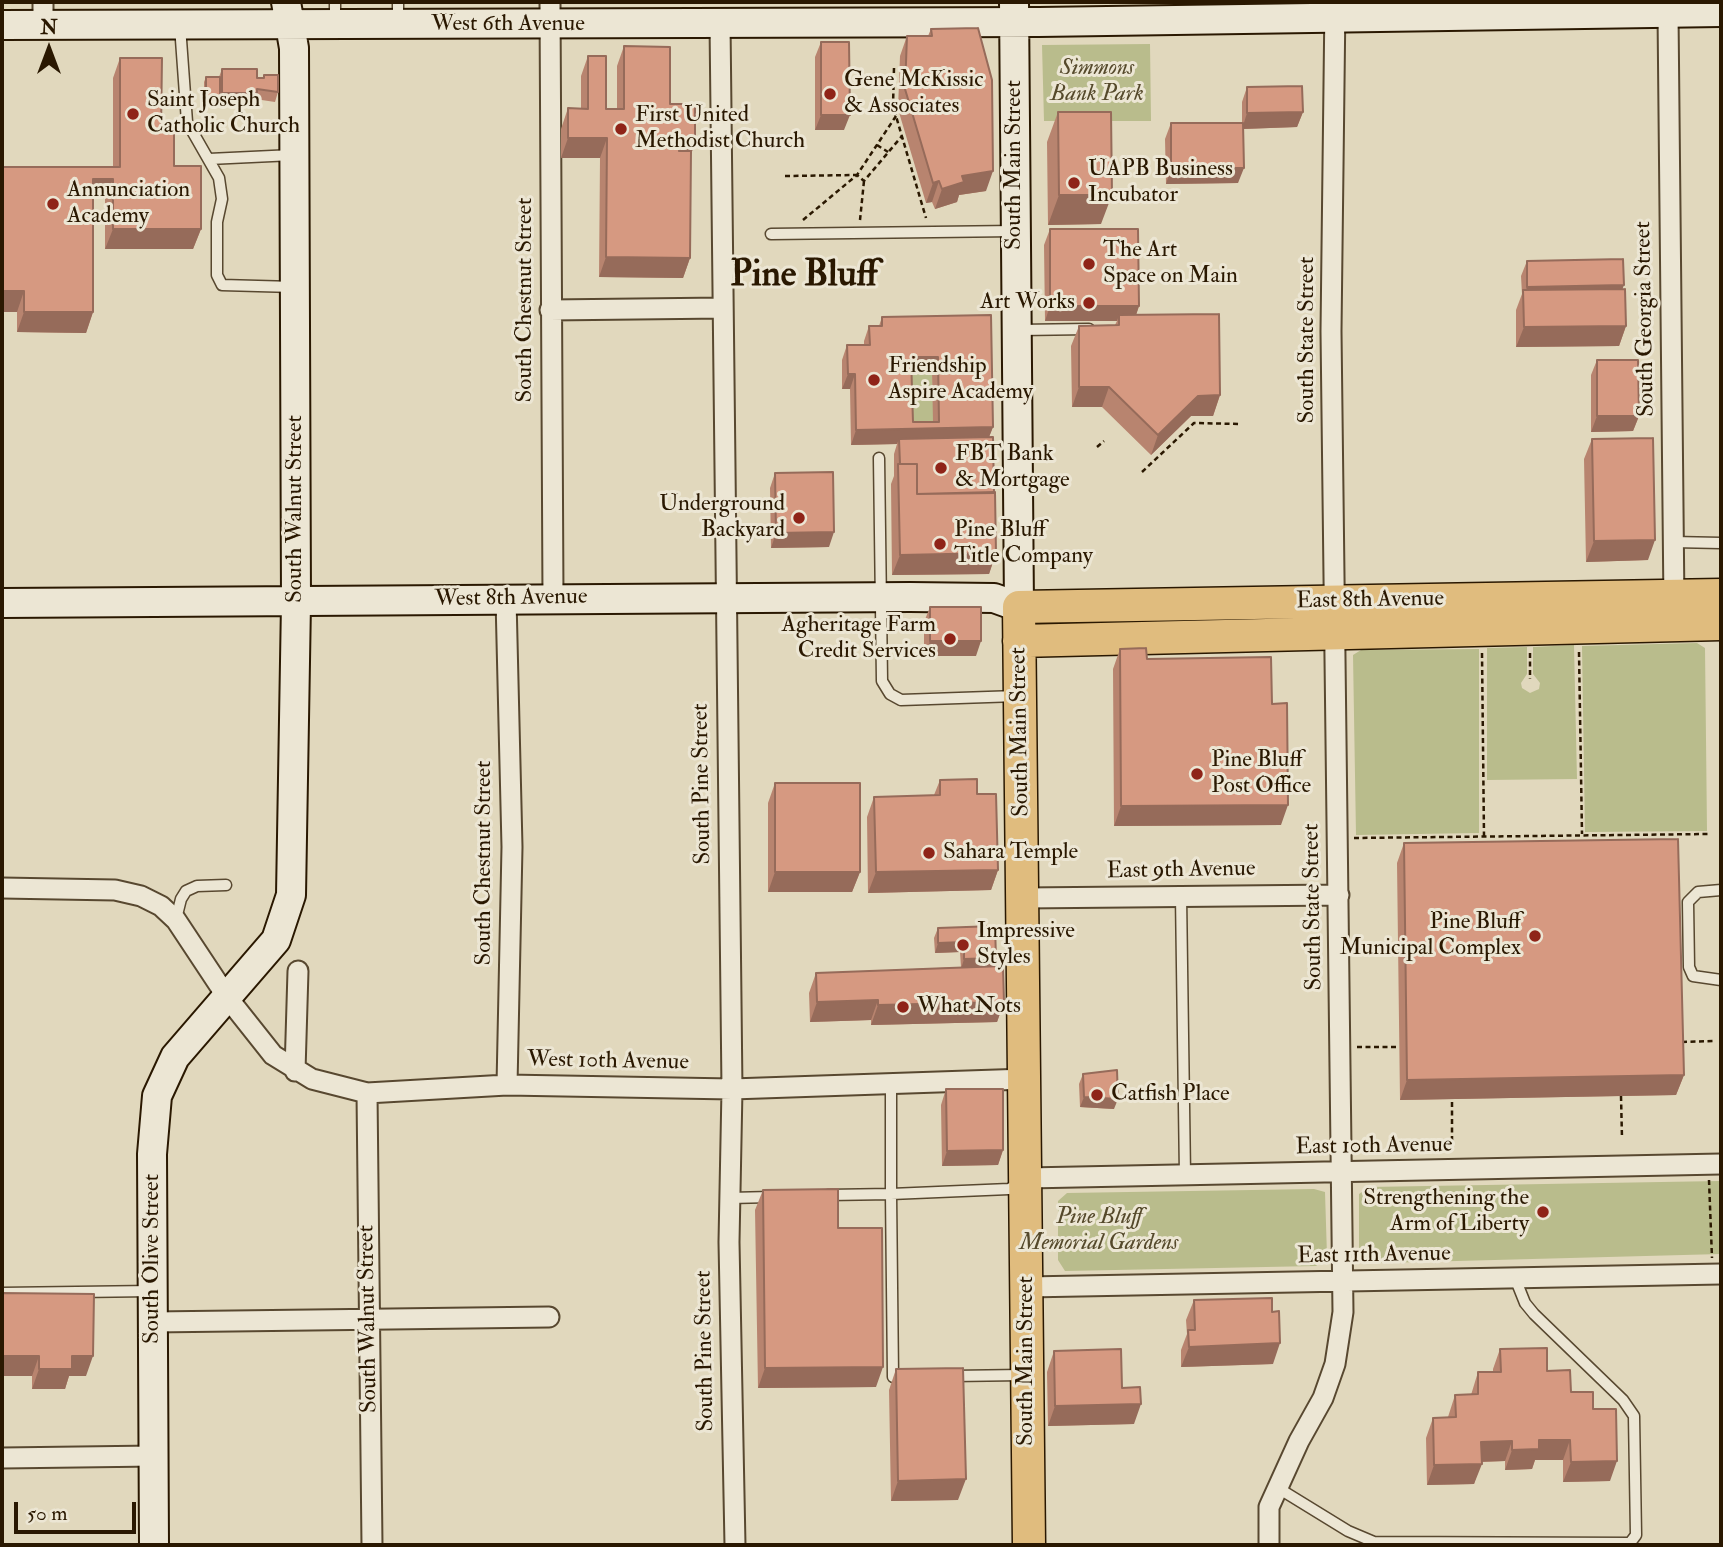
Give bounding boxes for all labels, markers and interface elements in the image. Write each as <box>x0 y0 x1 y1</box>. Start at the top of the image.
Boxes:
street label: West 6th Avenue <box>431 11 585 39</box>
north arrow <box>14 14 84 84</box>
text: N <box>40 16 58 40</box>
park label: Simmons Bank Park <box>1050 55 1144 109</box>
place label: Gene McKissic & Associates <box>844 67 983 121</box>
street label: South Main Street <box>1001 80 1029 250</box>
marker: Gene McKissic & Associates <box>822 86 838 102</box>
place label: Saint Joseph Catholic Church <box>147 87 300 141</box>
place label: First United Methodist Church <box>635 102 805 156</box>
marker: Saint Joseph Catholic Church <box>125 106 141 122</box>
marker: First United Methodist Church <box>613 121 629 137</box>
place label: UAPB Business Incubator <box>1088 156 1233 210</box>
marker: UAPB Business Incubator <box>1066 175 1082 191</box>
place label: Annunciation Academy <box>67 177 190 231</box>
marker: Annunciation Academy <box>45 196 61 212</box>
street label: South Chestnut Street <box>512 197 540 403</box>
street label: South Georgia Street <box>1630 221 1662 417</box>
place label: The Art Space on Main <box>1103 237 1238 291</box>
district label: Pine Bluff <box>730 255 878 299</box>
marker: The Art Space on Main <box>1081 256 1097 272</box>
street label: South State Street <box>1294 256 1322 424</box>
place label: Art Works <box>980 289 1075 317</box>
marker: Art Works <box>1081 295 1097 311</box>
place label: Friendship Aspire Academy <box>888 353 1033 407</box>
marker: Friendship Aspire Academy <box>866 372 882 388</box>
street label: South Walnut Street <box>282 415 310 603</box>
place label: FBT Bank & Mortgage <box>955 441 1070 495</box>
marker: FBT Bank & Mortgage <box>933 460 949 476</box>
place label: Underground Backyard <box>659 491 785 545</box>
marker: Underground Backyard <box>791 510 807 526</box>
place label: Pine Bluff Title Company <box>954 517 1093 571</box>
marker: Pine Bluff Title Company <box>932 536 948 552</box>
street label: West 8th Avenue <box>434 584 588 614</box>
street label: East 8th Avenue <box>1296 586 1444 616</box>
place label: Agheritage Farm Credit Services <box>781 612 936 666</box>
marker: Agheritage Farm Credit Services <box>942 631 958 647</box>
street label: South Main Street <box>1006 647 1036 817</box>
street label: South Pine Street <box>688 703 718 865</box>
place label: Pine Bluff Post Office <box>1211 747 1311 801</box>
street label: South Chestnut Street <box>471 760 499 966</box>
marker: Pine Bluff Post Office <box>1189 766 1205 782</box>
street label: South State Street <box>1299 823 1329 991</box>
place label: Sahara Temple <box>943 839 1078 867</box>
marker: Sahara Temple <box>921 845 937 861</box>
street label: East 9th Avenue <box>1106 856 1256 886</box>
place label: Pine Bluff Municipal Complex <box>1339 909 1521 963</box>
place label: Impressive Styles <box>977 918 1075 972</box>
marker: Pine Bluff Municipal Complex <box>1527 928 1543 944</box>
marker: Impressive Styles <box>955 937 971 953</box>
place label: What Nots <box>917 993 1021 1021</box>
marker: What Nots <box>895 999 911 1015</box>
street label: West 10th Avenue <box>527 1047 689 1077</box>
place label: Catfish Place <box>1111 1081 1230 1109</box>
marker: Catfish Place <box>1089 1087 1105 1103</box>
street label: East 10th Avenue <box>1295 1132 1453 1162</box>
street label: South Olive Street <box>139 1174 167 1344</box>
place label: Strengthening the Arm of Liberty <box>1363 1185 1529 1239</box>
park label: Pine Bluff Memorial Gardens <box>1020 1204 1178 1258</box>
marker: Strengthening the Arm of Liberty <box>1535 1204 1551 1220</box>
street label: South Walnut Street <box>354 1225 384 1413</box>
street label: East 11th Avenue <box>1297 1241 1451 1271</box>
street label: South Pine Street <box>691 1270 721 1432</box>
street label: South Main Street <box>1013 1276 1041 1446</box>
scale bar <box>18 1488 140 1532</box>
text: 50 m <box>27 1500 68 1527</box>

